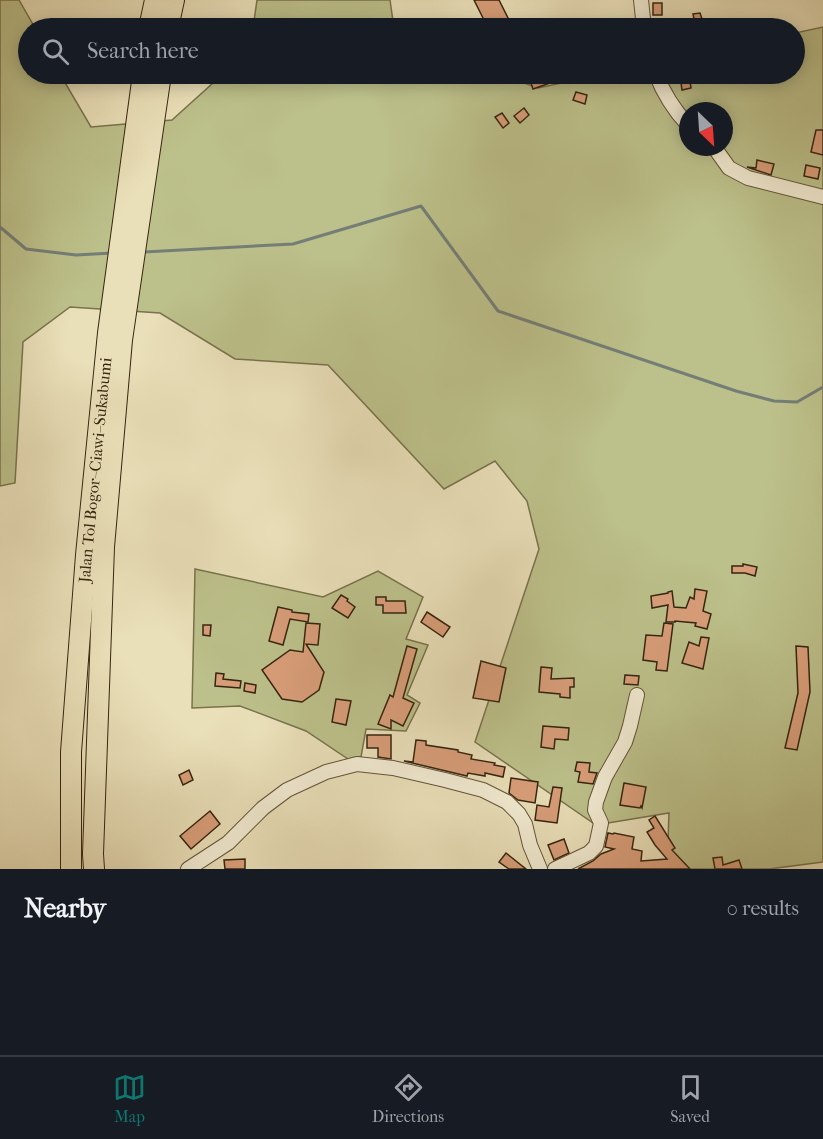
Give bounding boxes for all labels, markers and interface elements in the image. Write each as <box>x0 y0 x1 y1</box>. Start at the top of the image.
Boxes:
search box <box>18 18 805 84</box>
icon: search <box>39 35 72 68</box>
text: Search here <box>87 38 199 64</box>
north arrow <box>679 102 733 156</box>
street label: Jalan Tol Bogor–Ciawi–Sukabumi <box>74 356 115 585</box>
text: Nearby <box>24 893 106 924</box>
text: 0 results <box>727 897 799 920</box>
tab: Map <box>113 1071 146 1126</box>
tab: Directions <box>372 1071 444 1126</box>
tab: Saved <box>670 1071 710 1126</box>

